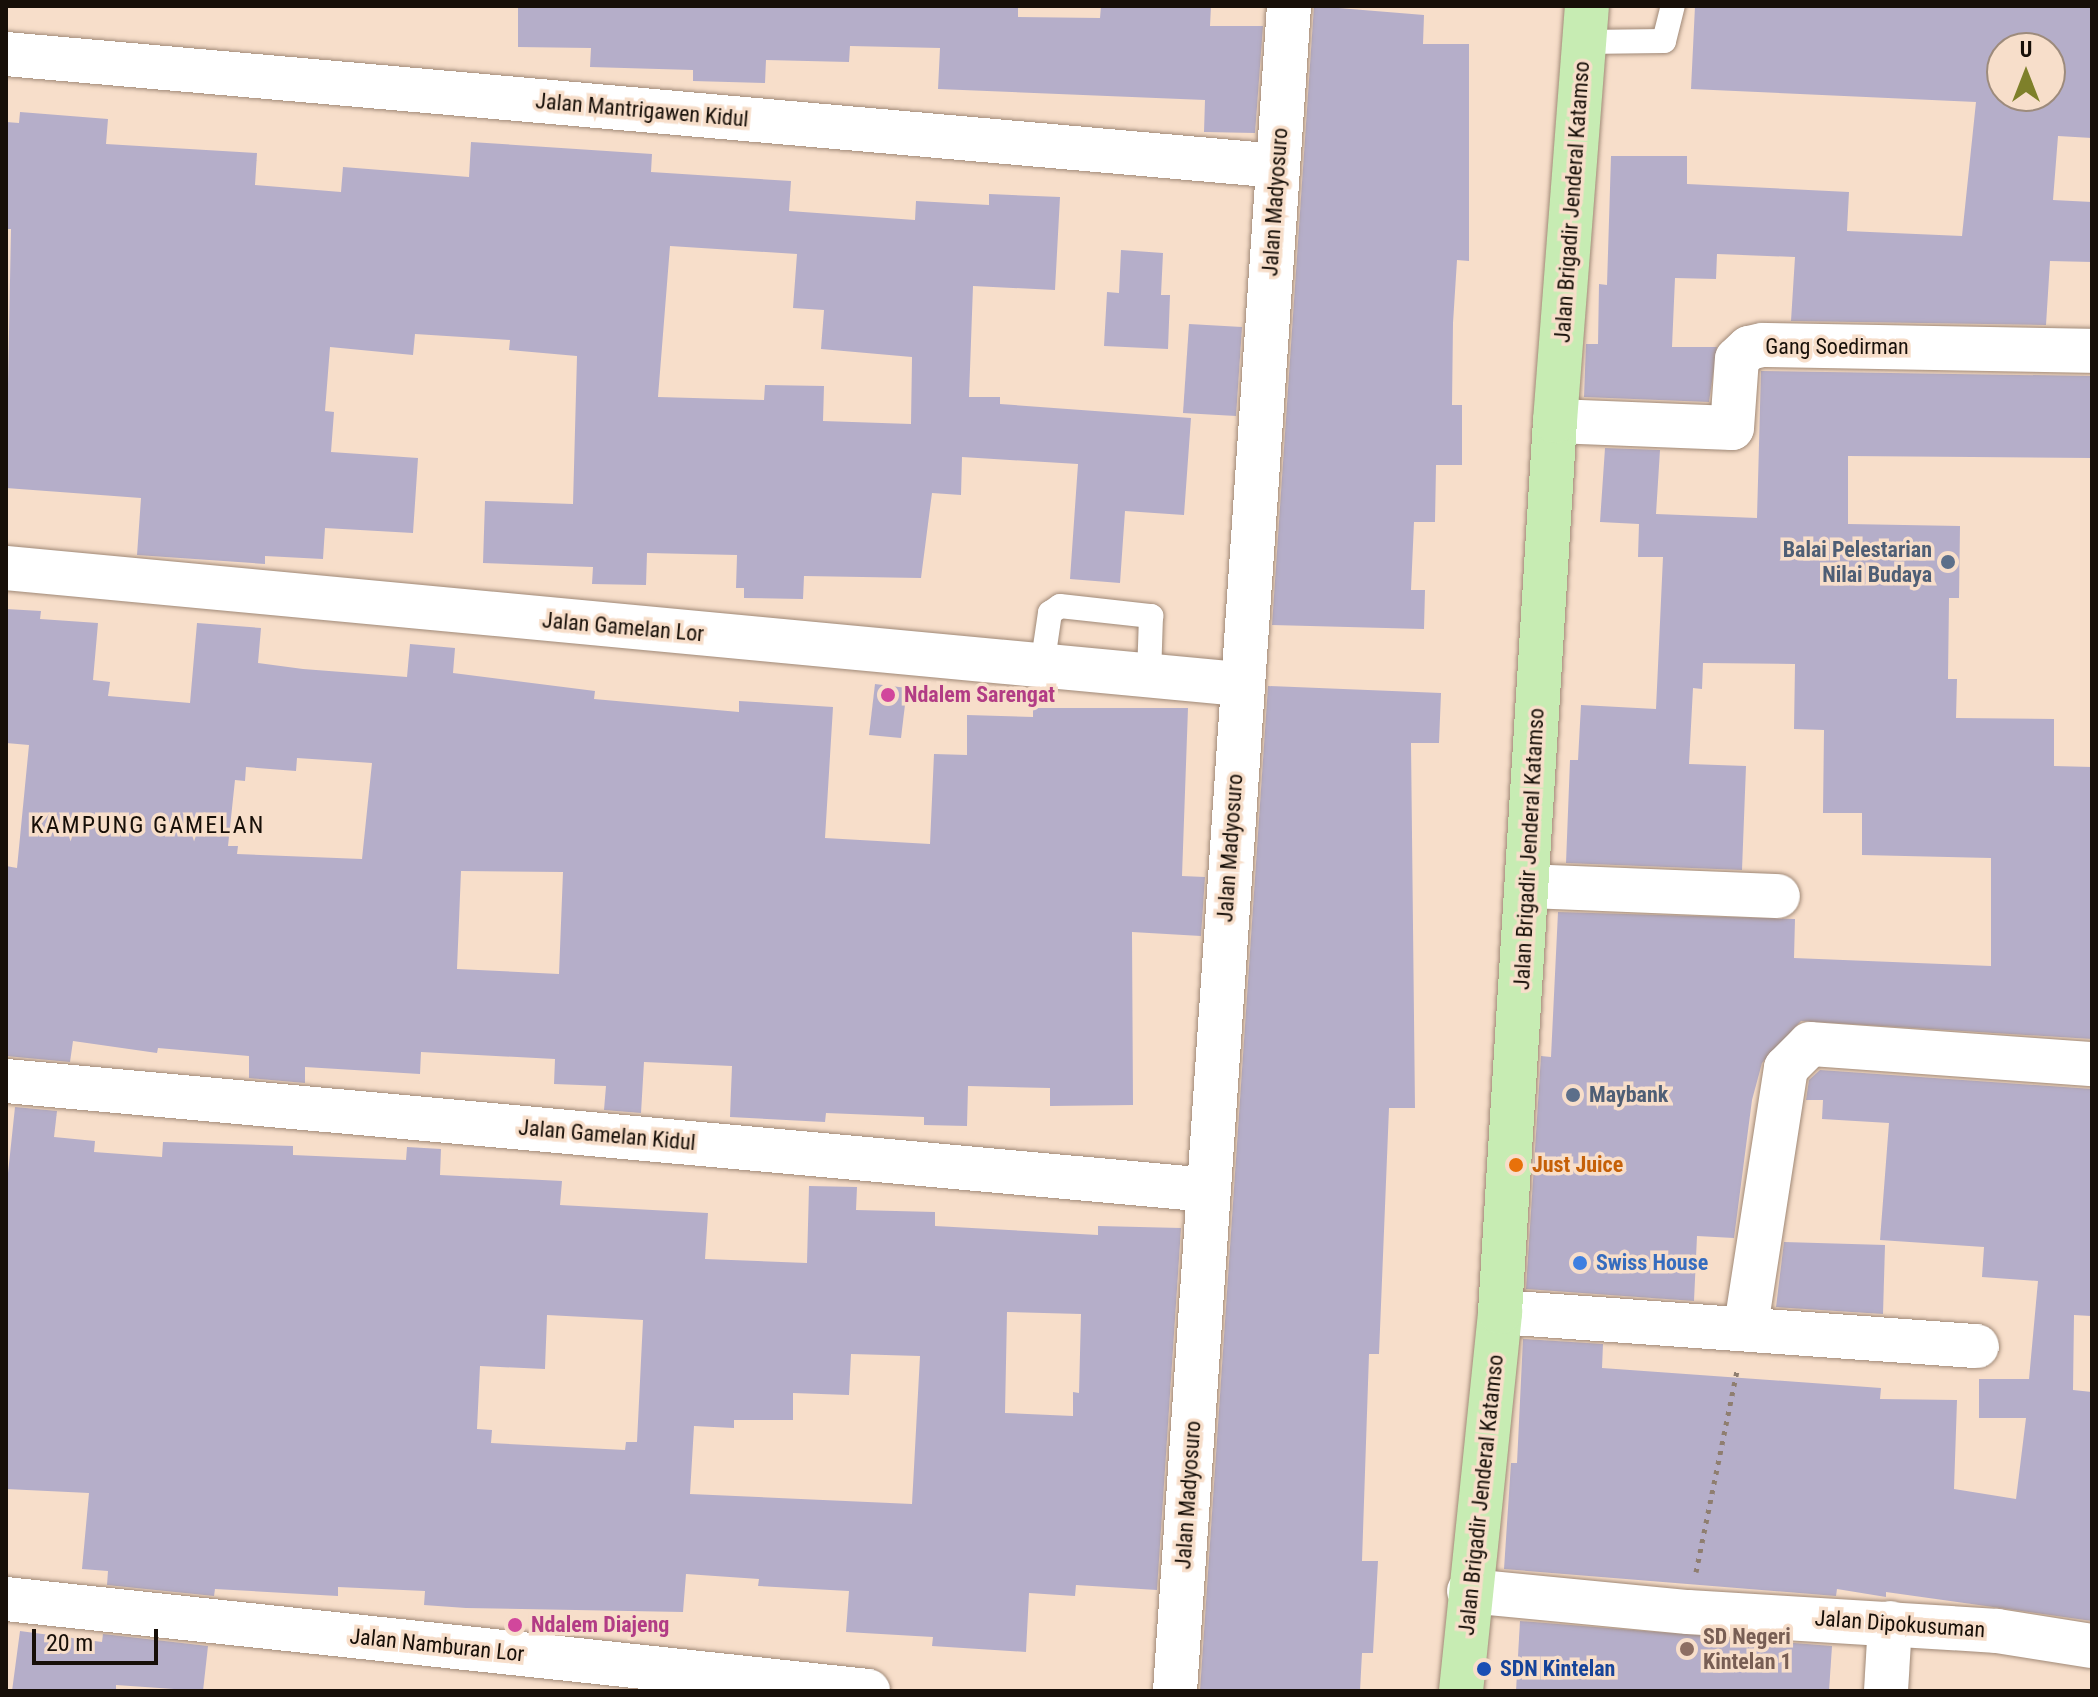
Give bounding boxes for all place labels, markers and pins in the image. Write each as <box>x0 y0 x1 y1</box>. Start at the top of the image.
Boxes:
place label: Balai Pelestarian Nilai Budaya <box>1783 536 1932 588</box>
marker: Balai Pelestarian Nilai Budaya <box>1939 553 1957 571</box>
place label: Ndalem Sarengat <box>904 682 1055 708</box>
marker: Ndalem Sarengat <box>879 686 897 704</box>
place label: Maybank <box>1589 1082 1668 1108</box>
marker: Maybank <box>1564 1086 1582 1104</box>
place label: Just Juice <box>1532 1152 1623 1178</box>
marker: Just Juice <box>1507 1156 1525 1174</box>
place label: Swiss House <box>1596 1250 1708 1276</box>
marker: Swiss House <box>1571 1254 1589 1272</box>
place label: Ndalem Diajeng <box>531 1612 669 1638</box>
marker: Ndalem Diajeng <box>506 1616 524 1634</box>
place label: SD Negeri Kintelan 1 <box>1703 1623 1792 1674</box>
marker: SD Negeri Kintelan 1 <box>1678 1640 1696 1658</box>
place label: SDN Kintelan <box>1500 1656 1615 1682</box>
marker: SDN Kintelan <box>1475 1660 1493 1678</box>

